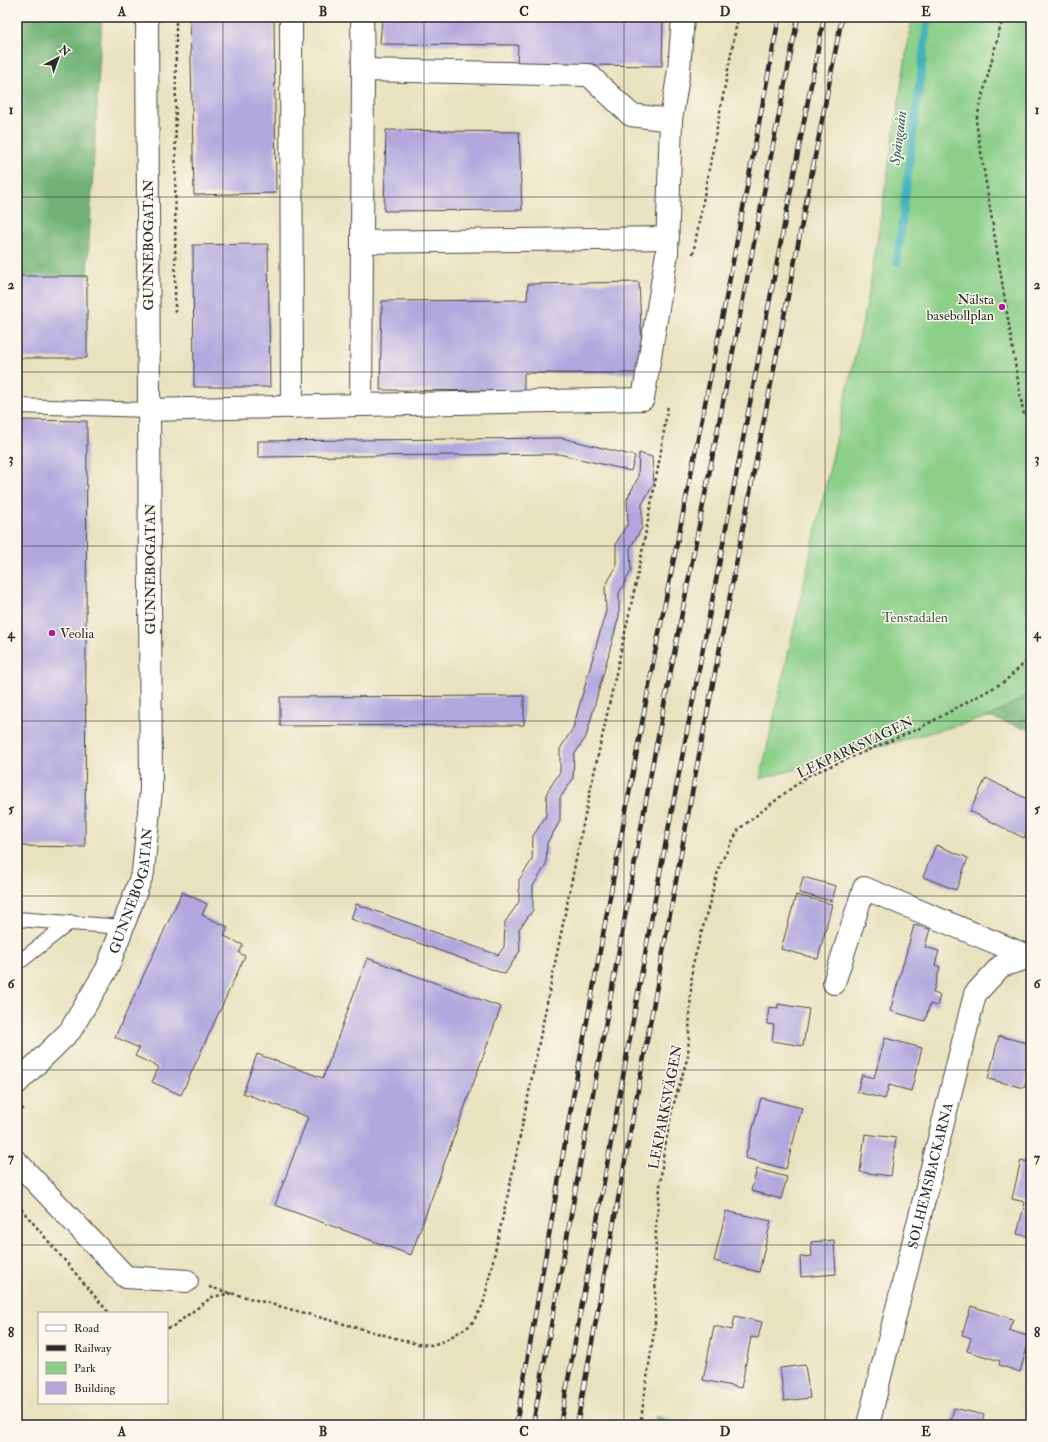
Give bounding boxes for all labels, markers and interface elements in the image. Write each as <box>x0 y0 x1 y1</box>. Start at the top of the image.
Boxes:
text: A <box>117 4 127 20</box>
text: B <box>319 4 327 20</box>
text: C <box>519 4 529 20</box>
text: D <box>720 4 731 20</box>
text: E <box>921 4 931 20</box>
north arrow <box>38 38 78 78</box>
text: N <box>55 42 73 60</box>
text: 1 <box>9 102 14 118</box>
text: 1 <box>1035 102 1040 118</box>
water label: Spångaån <box>886 110 911 167</box>
street label: GUNNEBOGATAN <box>140 179 157 310</box>
text: 2 <box>8 277 15 293</box>
text: 2 <box>1034 277 1041 293</box>
place label: Nälsta basebollplan <box>926 291 994 325</box>
marker: Nälsta basebollplan <box>997 302 1007 312</box>
text: 3 <box>9 451 14 467</box>
text: 3 <box>1035 451 1040 467</box>
street label: GUNNEBOGATAN <box>142 503 159 634</box>
park label: Tenstadalen <box>882 609 948 626</box>
place label: Veolia <box>60 625 95 642</box>
text: 4 <box>6 626 15 642</box>
text: 4 <box>1032 626 1041 642</box>
marker: Veolia <box>47 628 57 638</box>
street label: LEKPARKSVÄGEN <box>794 713 917 782</box>
text: 5 <box>8 801 14 817</box>
text: 5 <box>1034 801 1040 817</box>
street label: GUNNEBOGATAN <box>105 826 156 956</box>
text: 6 <box>8 976 16 992</box>
text: 6 <box>1034 976 1042 992</box>
street label: LEKPARKSVÄGEN <box>645 1043 686 1171</box>
street label: SOLHEMSBACKARNA <box>904 1101 957 1251</box>
text: 7 <box>8 1150 15 1166</box>
text: 7 <box>1034 1150 1041 1166</box>
legend <box>38 1312 168 1404</box>
text: Road <box>74 1321 99 1336</box>
text: 8 <box>8 1325 14 1341</box>
text: 8 <box>1034 1325 1040 1341</box>
text: Railway <box>74 1341 112 1356</box>
text: Park <box>74 1361 96 1376</box>
text: Building <box>74 1381 117 1396</box>
text: A <box>117 1424 127 1440</box>
text: B <box>319 1424 327 1440</box>
text: C <box>519 1424 529 1440</box>
text: D <box>720 1424 731 1440</box>
text: E <box>921 1424 931 1440</box>

